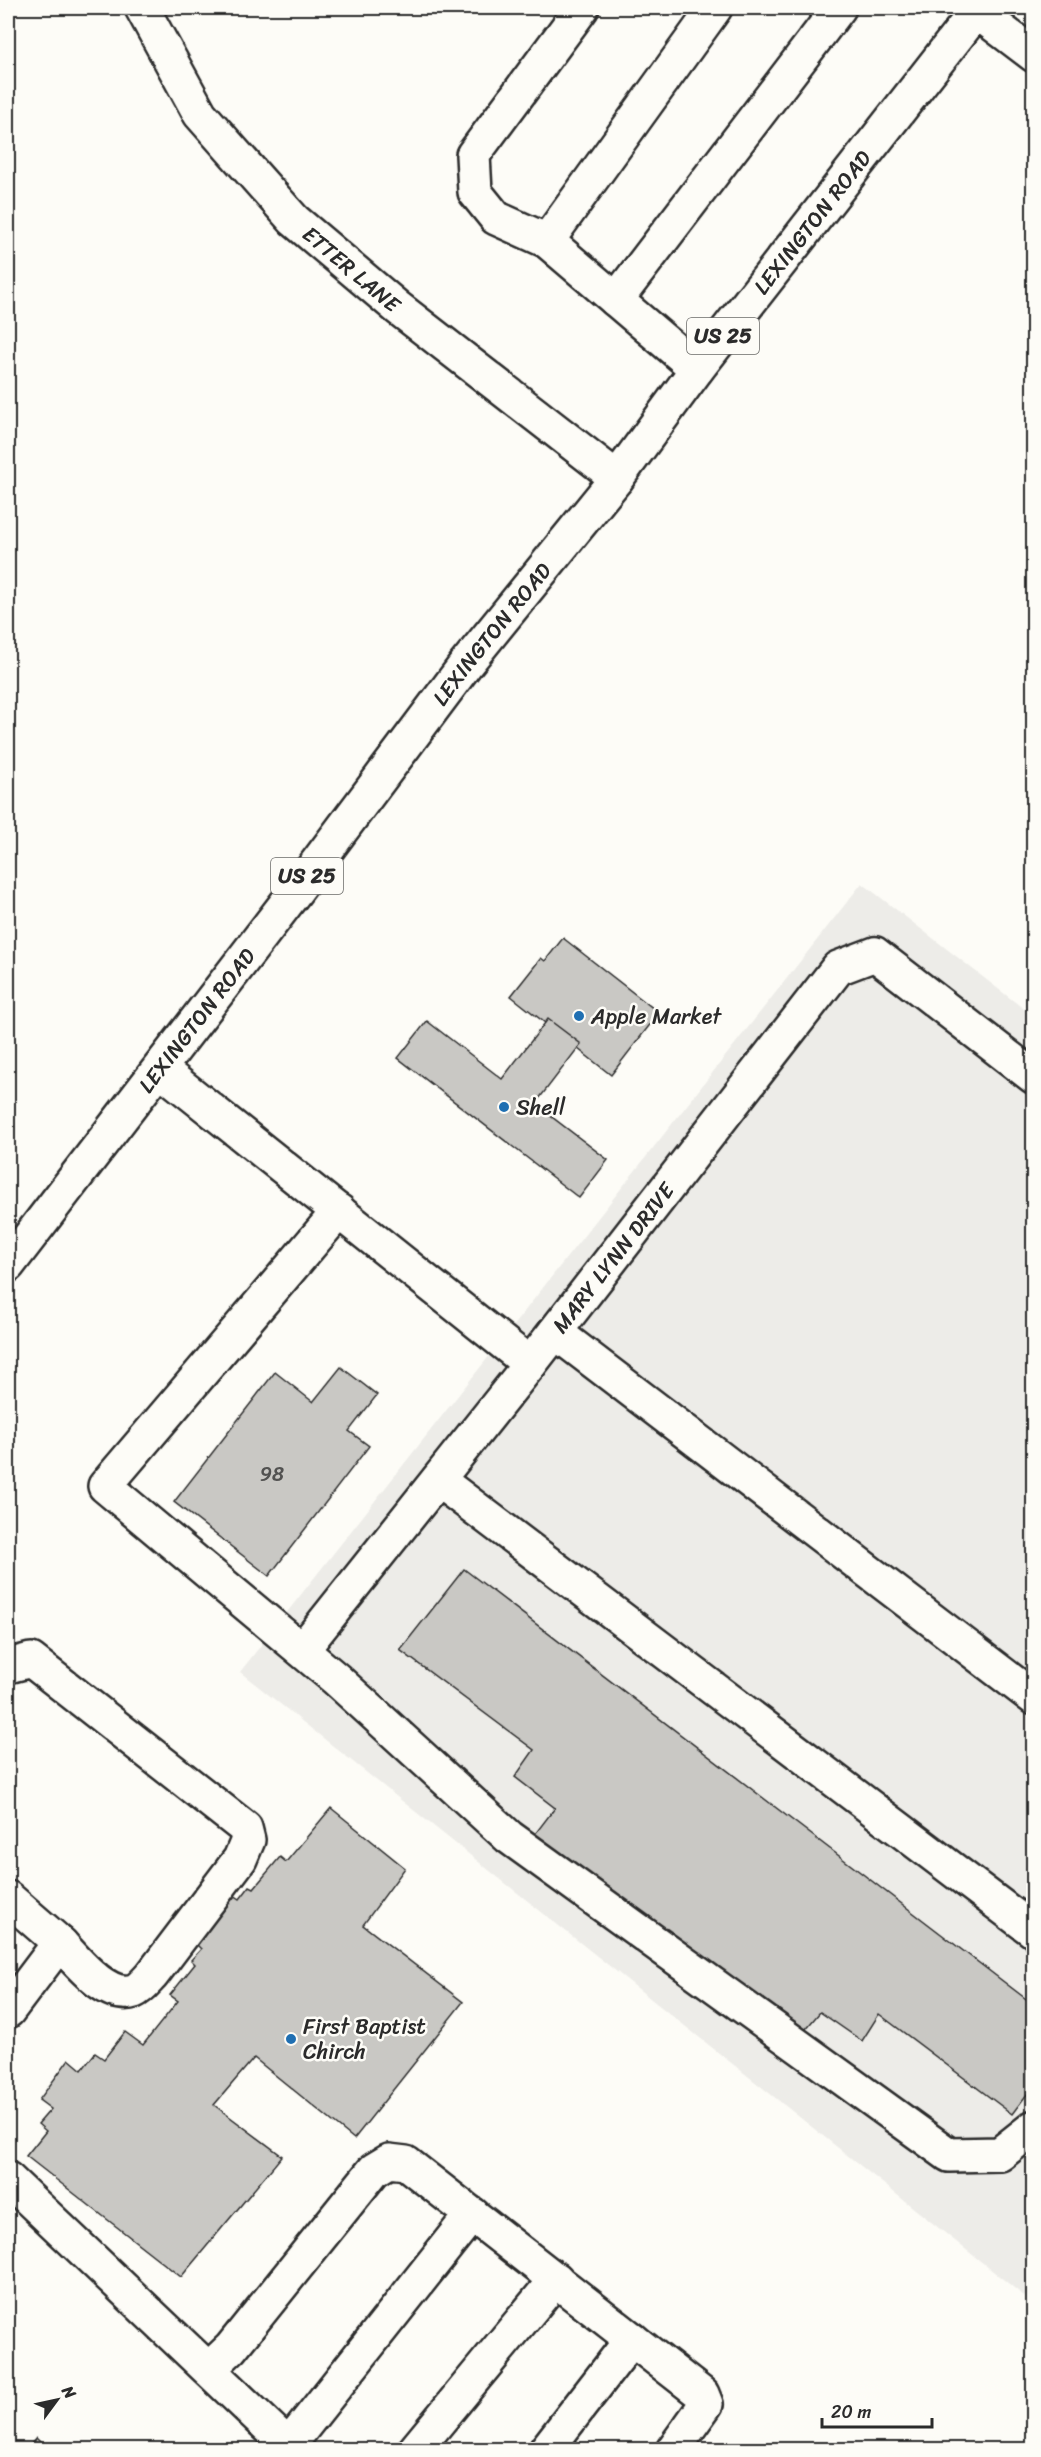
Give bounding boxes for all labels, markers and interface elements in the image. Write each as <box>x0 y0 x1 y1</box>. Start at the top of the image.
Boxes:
street label: LEXINGTON ROAD <box>743 141 882 303</box>
street label: ETTER LANE <box>293 216 411 324</box>
road number: US 25 <box>687 318 759 354</box>
street label: LEXINGTON ROAD <box>422 553 562 715</box>
road number: US 25 <box>271 858 343 894</box>
street label: LEXINGTON ROAD <box>128 939 266 1102</box>
place label: Apple Market <box>590 997 722 1036</box>
marker: Apple Market <box>572 1009 586 1023</box>
place label: Shell <box>516 1088 566 1127</box>
marker: Shell <box>497 1100 511 1114</box>
street label: MARY LYNN DRIVE <box>542 1172 686 1342</box>
house number: 98 <box>260 1457 284 1492</box>
place label: First Baptist Chirch <box>303 2007 426 2071</box>
marker: First Baptist Chirch <box>284 2032 298 2046</box>
north arrow <box>27 2370 87 2430</box>
text: N <box>53 2379 85 2405</box>
scale bar <box>822 2391 932 2429</box>
text: 20 m <box>831 2396 871 2428</box>

